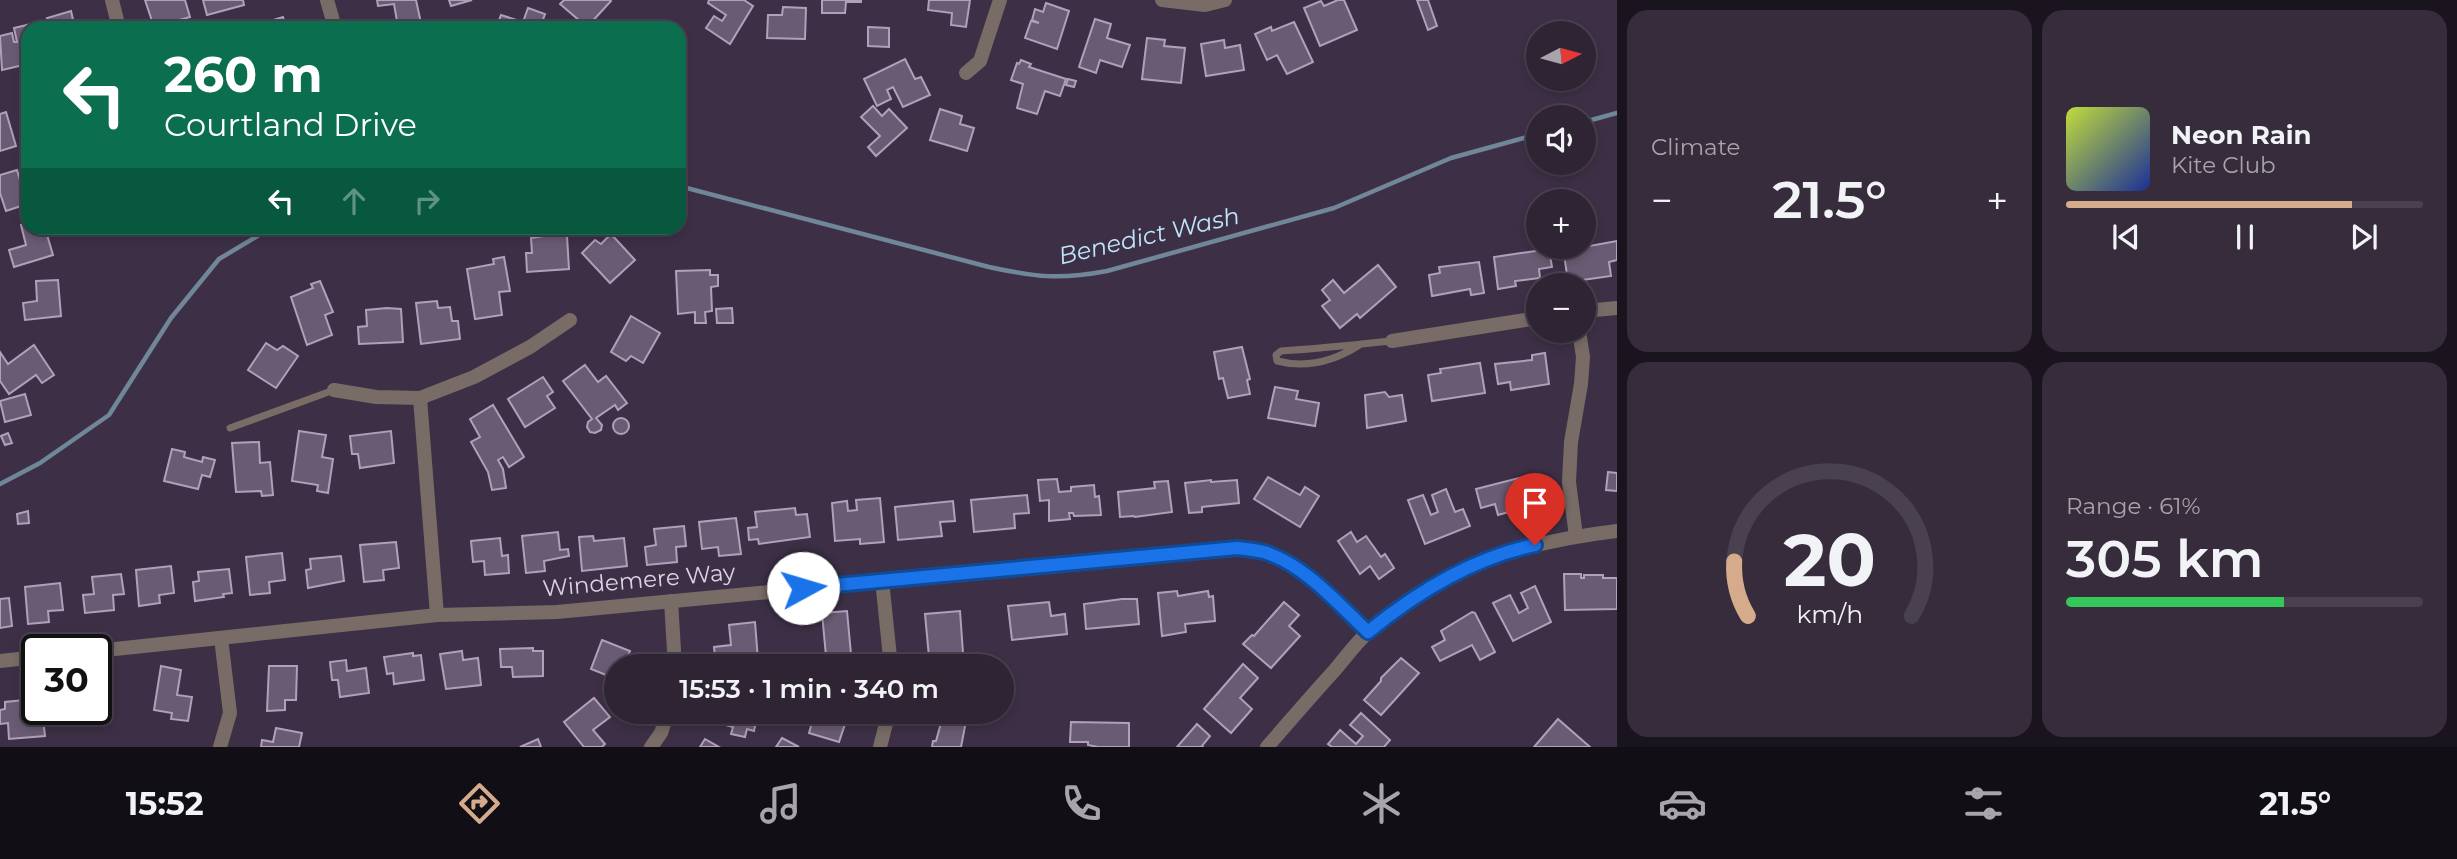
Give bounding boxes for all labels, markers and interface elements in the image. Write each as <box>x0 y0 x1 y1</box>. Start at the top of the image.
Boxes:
north arrow <box>1526 21 1596 91</box>
map controls <box>1526 21 1596 343</box>
text: 260 m <box>164 45 323 104</box>
icon: left <box>49 49 140 140</box>
text: Courtland Drive <box>164 105 417 144</box>
button: sound <box>1526 105 1596 175</box>
text: Neon Rain <box>2171 119 2312 151</box>
text: Climate <box>1651 133 1740 161</box>
text: Kite Club <box>2171 151 2276 179</box>
text: 21.5° <box>1772 168 1887 231</box>
text: − <box>1651 177 1673 224</box>
text: + <box>1986 177 2008 224</box>
icon: left <box>262 182 300 220</box>
icon: ahead <box>335 182 373 220</box>
icon: right <box>408 182 446 220</box>
button: + <box>1526 189 1596 259</box>
water label: Benedict Wash <box>1056 201 1242 270</box>
icon: previous <box>2107 218 2145 256</box>
icon: pause <box>2226 218 2264 256</box>
icon: next <box>2345 218 2383 256</box>
button: − <box>1526 273 1596 343</box>
pin <box>1505 473 1565 545</box>
icon: arrive <box>1516 484 1554 522</box>
text: Range · 61% <box>2066 492 2201 520</box>
text: 20 <box>1783 516 1876 604</box>
text: 305 km <box>2066 527 2264 590</box>
position arrow <box>766 551 840 625</box>
street label: Windemere Way <box>541 558 737 602</box>
text: km/h <box>1796 598 1863 628</box>
speed limit sign: 30 <box>21 634 112 725</box>
text: 15:53 · 1 min · 340 m <box>679 673 939 705</box>
icon: directions <box>455 779 504 828</box>
icon: music <box>756 779 805 828</box>
icon: phone <box>1057 779 1106 828</box>
icon: climate <box>1357 779 1406 828</box>
icon: car <box>1658 779 1707 828</box>
icon: filters <box>1959 779 2008 828</box>
text: 15:52 <box>126 784 204 823</box>
text: 21.5° <box>2259 784 2331 823</box>

